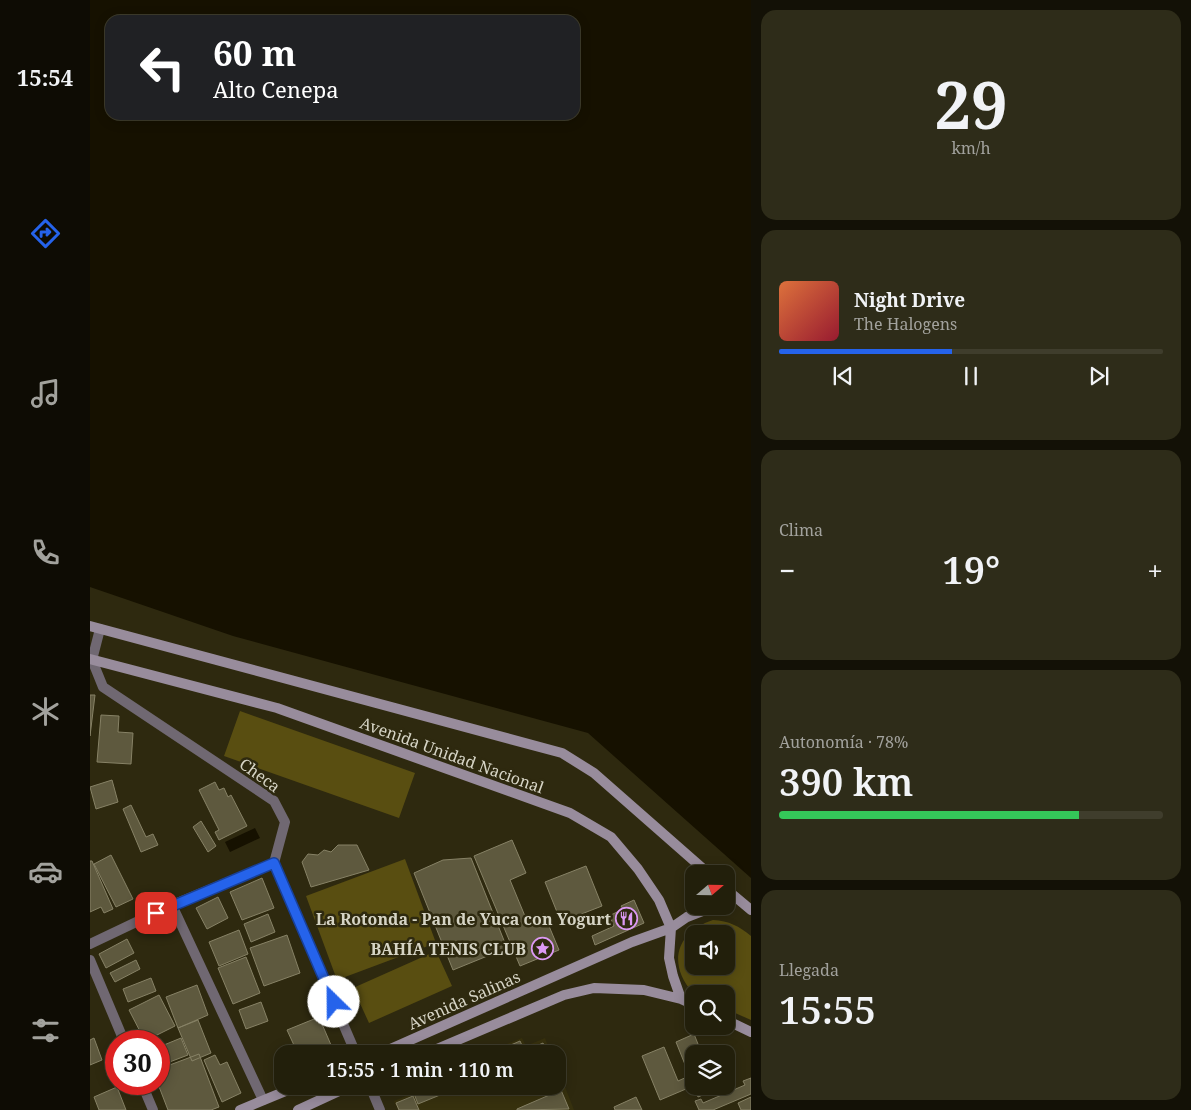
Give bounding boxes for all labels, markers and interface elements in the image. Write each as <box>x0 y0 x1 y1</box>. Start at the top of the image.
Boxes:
text: 60 m <box>213 29 296 76</box>
icon: left <box>130 35 195 100</box>
text: 29 <box>934 60 1008 148</box>
text: 15:54 <box>17 62 73 92</box>
text: Alto Cenepa <box>213 74 339 104</box>
text: km/h <box>951 137 991 159</box>
icon: directions <box>28 216 63 251</box>
text: Night Drive <box>854 287 965 313</box>
text: The Halogens <box>854 313 957 335</box>
icon: previous <box>829 362 857 390</box>
icon: pause <box>957 362 985 390</box>
icon: next <box>1085 362 1113 390</box>
icon: music <box>28 376 63 411</box>
text: Clima <box>779 519 823 541</box>
icon: phone <box>28 535 63 570</box>
text: 19° <box>942 543 1000 595</box>
text: − <box>779 551 795 589</box>
text: + <box>1147 551 1163 589</box>
icon: climate <box>28 694 63 729</box>
street label: Avenida Unidad Nacional <box>357 711 547 799</box>
text: Autonomía · 78% <box>779 731 908 753</box>
street label: Checa <box>235 753 285 797</box>
text: 390 km <box>779 755 913 807</box>
icon: car <box>28 854 63 889</box>
north arrow <box>685 865 735 915</box>
map controls <box>685 865 735 1095</box>
pin <box>135 892 177 934</box>
icon: arrive <box>142 899 170 927</box>
restaurant icon: La Rotonda - Pan de Yuca con Yogurt <box>615 907 639 931</box>
place label: La Rotonda - Pan de Yuca con Yogurt <box>316 908 612 930</box>
button: sound <box>685 925 735 975</box>
place icon: BAHÍA TENIS CLUB <box>530 937 554 961</box>
place label: BAHÍA TENIS CLUB <box>371 938 526 960</box>
text: Llegada <box>779 959 839 981</box>
street label: Avenida Salinas <box>404 965 524 1035</box>
position arrow <box>307 975 359 1027</box>
text: 15:55 <box>779 983 876 1035</box>
button: search <box>685 985 735 1035</box>
icon: filters <box>28 1013 63 1048</box>
speed limit sign: 30 <box>105 1030 170 1095</box>
button: layers <box>685 1045 735 1095</box>
text: 15:55 · 1 min · 110 m <box>326 1057 514 1083</box>

